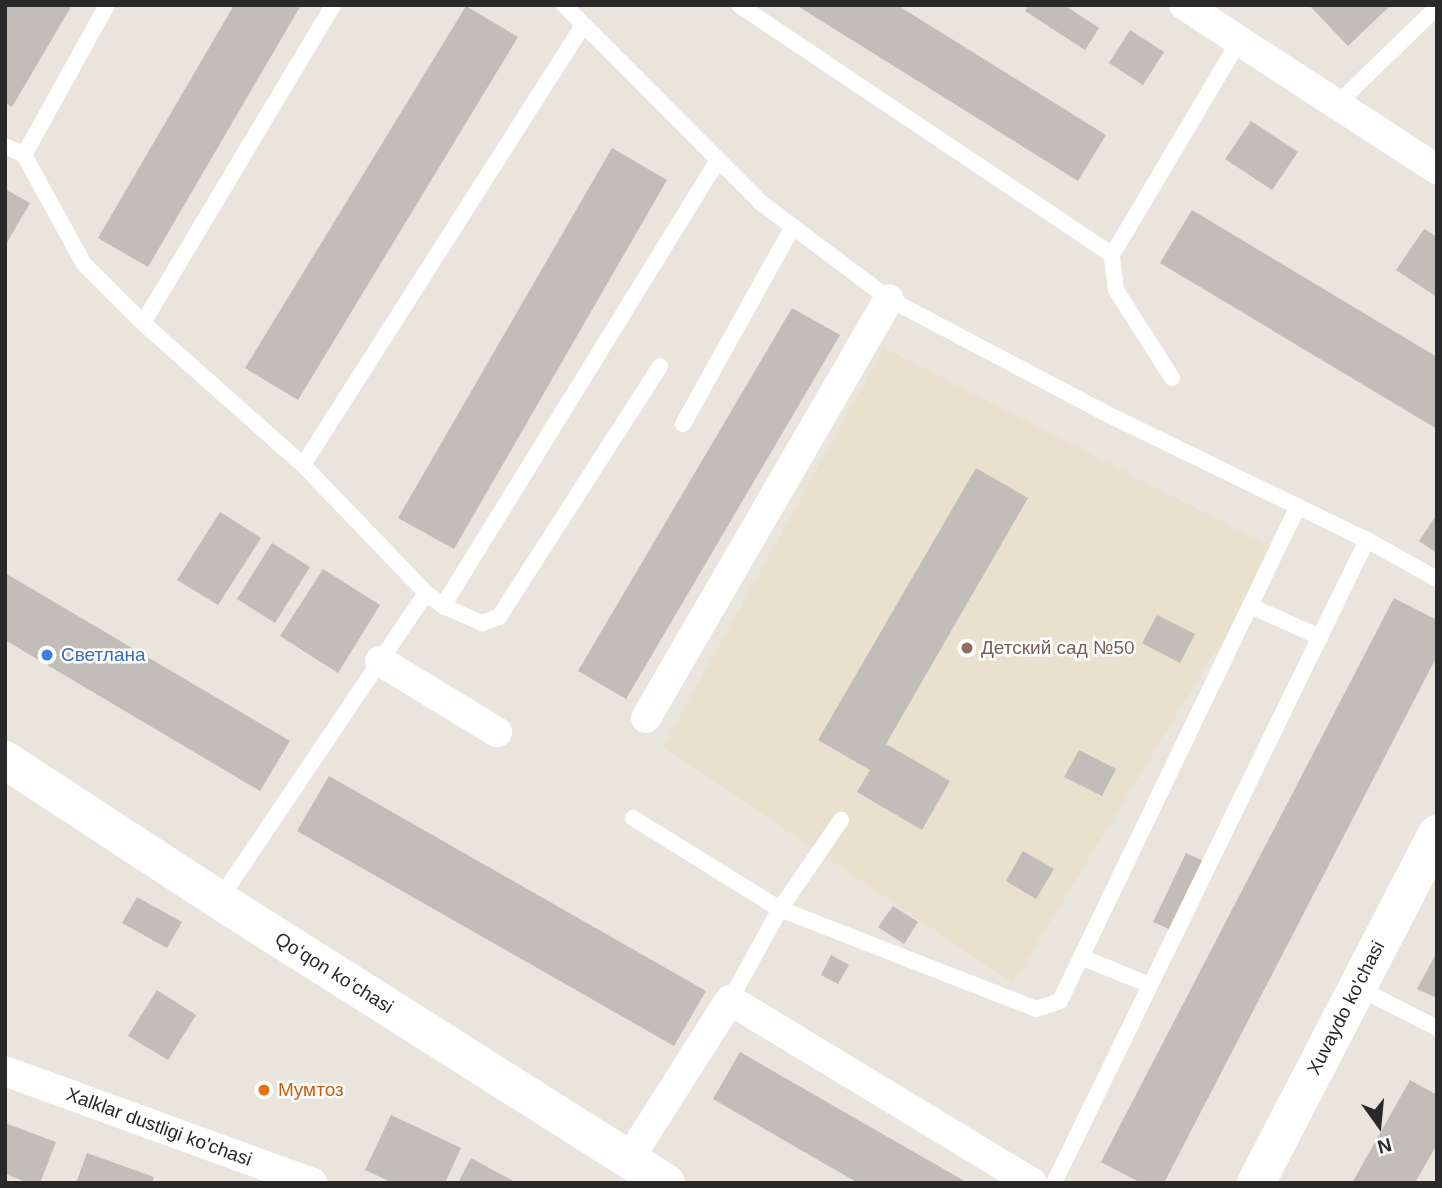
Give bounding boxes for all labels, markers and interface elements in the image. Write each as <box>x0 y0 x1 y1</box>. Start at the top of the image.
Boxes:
place label: Детский сад №50 <box>981 637 1135 659</box>
marker: Детский сад №50 <box>959 640 975 656</box>
place label: Светлана <box>61 644 146 666</box>
marker: Светлана <box>39 647 55 663</box>
street label: Qoʻqon koʻchasi <box>271 928 397 1018</box>
street label: Xuvaydo ko'chasi <box>1302 937 1390 1079</box>
place label: Mумтоз <box>278 1079 344 1101</box>
marker: Mумтоз <box>256 1082 272 1098</box>
street label: Xalklar dustligi ko'chasi <box>63 1083 255 1171</box>
north arrow <box>1344 1090 1414 1160</box>
text: N <box>1375 1134 1394 1158</box>

